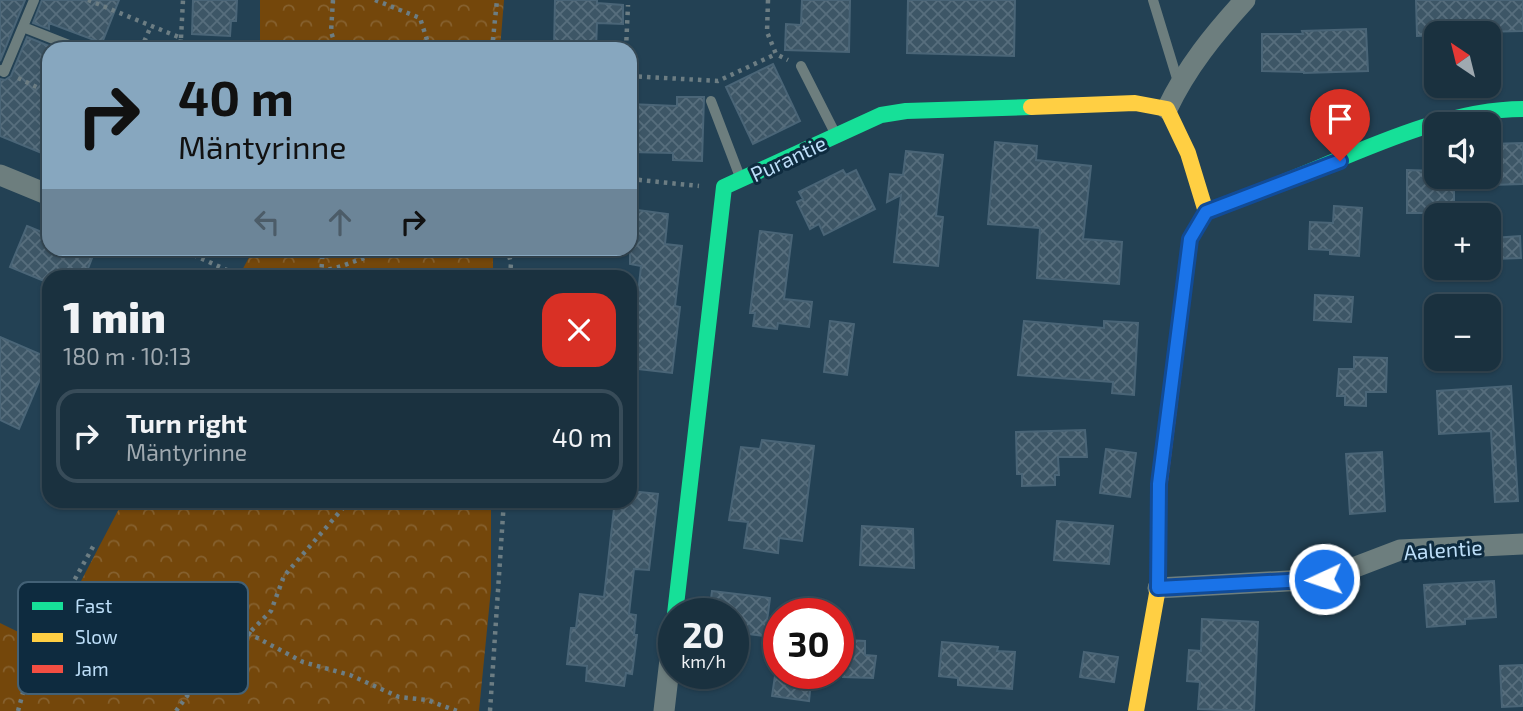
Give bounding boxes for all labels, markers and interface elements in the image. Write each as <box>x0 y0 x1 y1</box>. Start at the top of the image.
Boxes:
north arrow <box>1424 21 1502 98</box>
map controls <box>1424 21 1501 371</box>
text: 40 m <box>178 67 294 126</box>
icon: right <box>63 70 154 161</box>
pin <box>1310 89 1370 161</box>
icon: arrive <box>1321 100 1359 138</box>
button: sound <box>1424 112 1501 189</box>
text: Mäntyrinne <box>178 127 346 165</box>
street label: Purantie <box>746 130 830 186</box>
icon: left <box>248 203 286 241</box>
icon: ahead <box>321 203 359 241</box>
icon: right <box>394 203 432 241</box>
button: + <box>1424 203 1501 280</box>
text: 1 min <box>63 291 166 341</box>
button: close <box>542 293 616 367</box>
button: − <box>1424 294 1501 371</box>
text: 180 m · 10:13 <box>63 342 191 370</box>
text: Turn right <box>126 407 247 438</box>
icon: right <box>67 417 105 455</box>
text: 40 m <box>552 421 612 452</box>
text: Mäntyrinne <box>126 438 247 466</box>
street label: Aalentie <box>1403 534 1483 564</box>
position arrow <box>1287 542 1361 616</box>
legend <box>18 582 248 694</box>
text: Fast <box>75 594 112 617</box>
speed limit sign: 30 <box>763 598 854 689</box>
text: 20 <box>682 613 725 655</box>
text: Slow <box>75 625 118 648</box>
text: km/h <box>681 650 726 672</box>
text: Jam <box>75 657 109 680</box>

